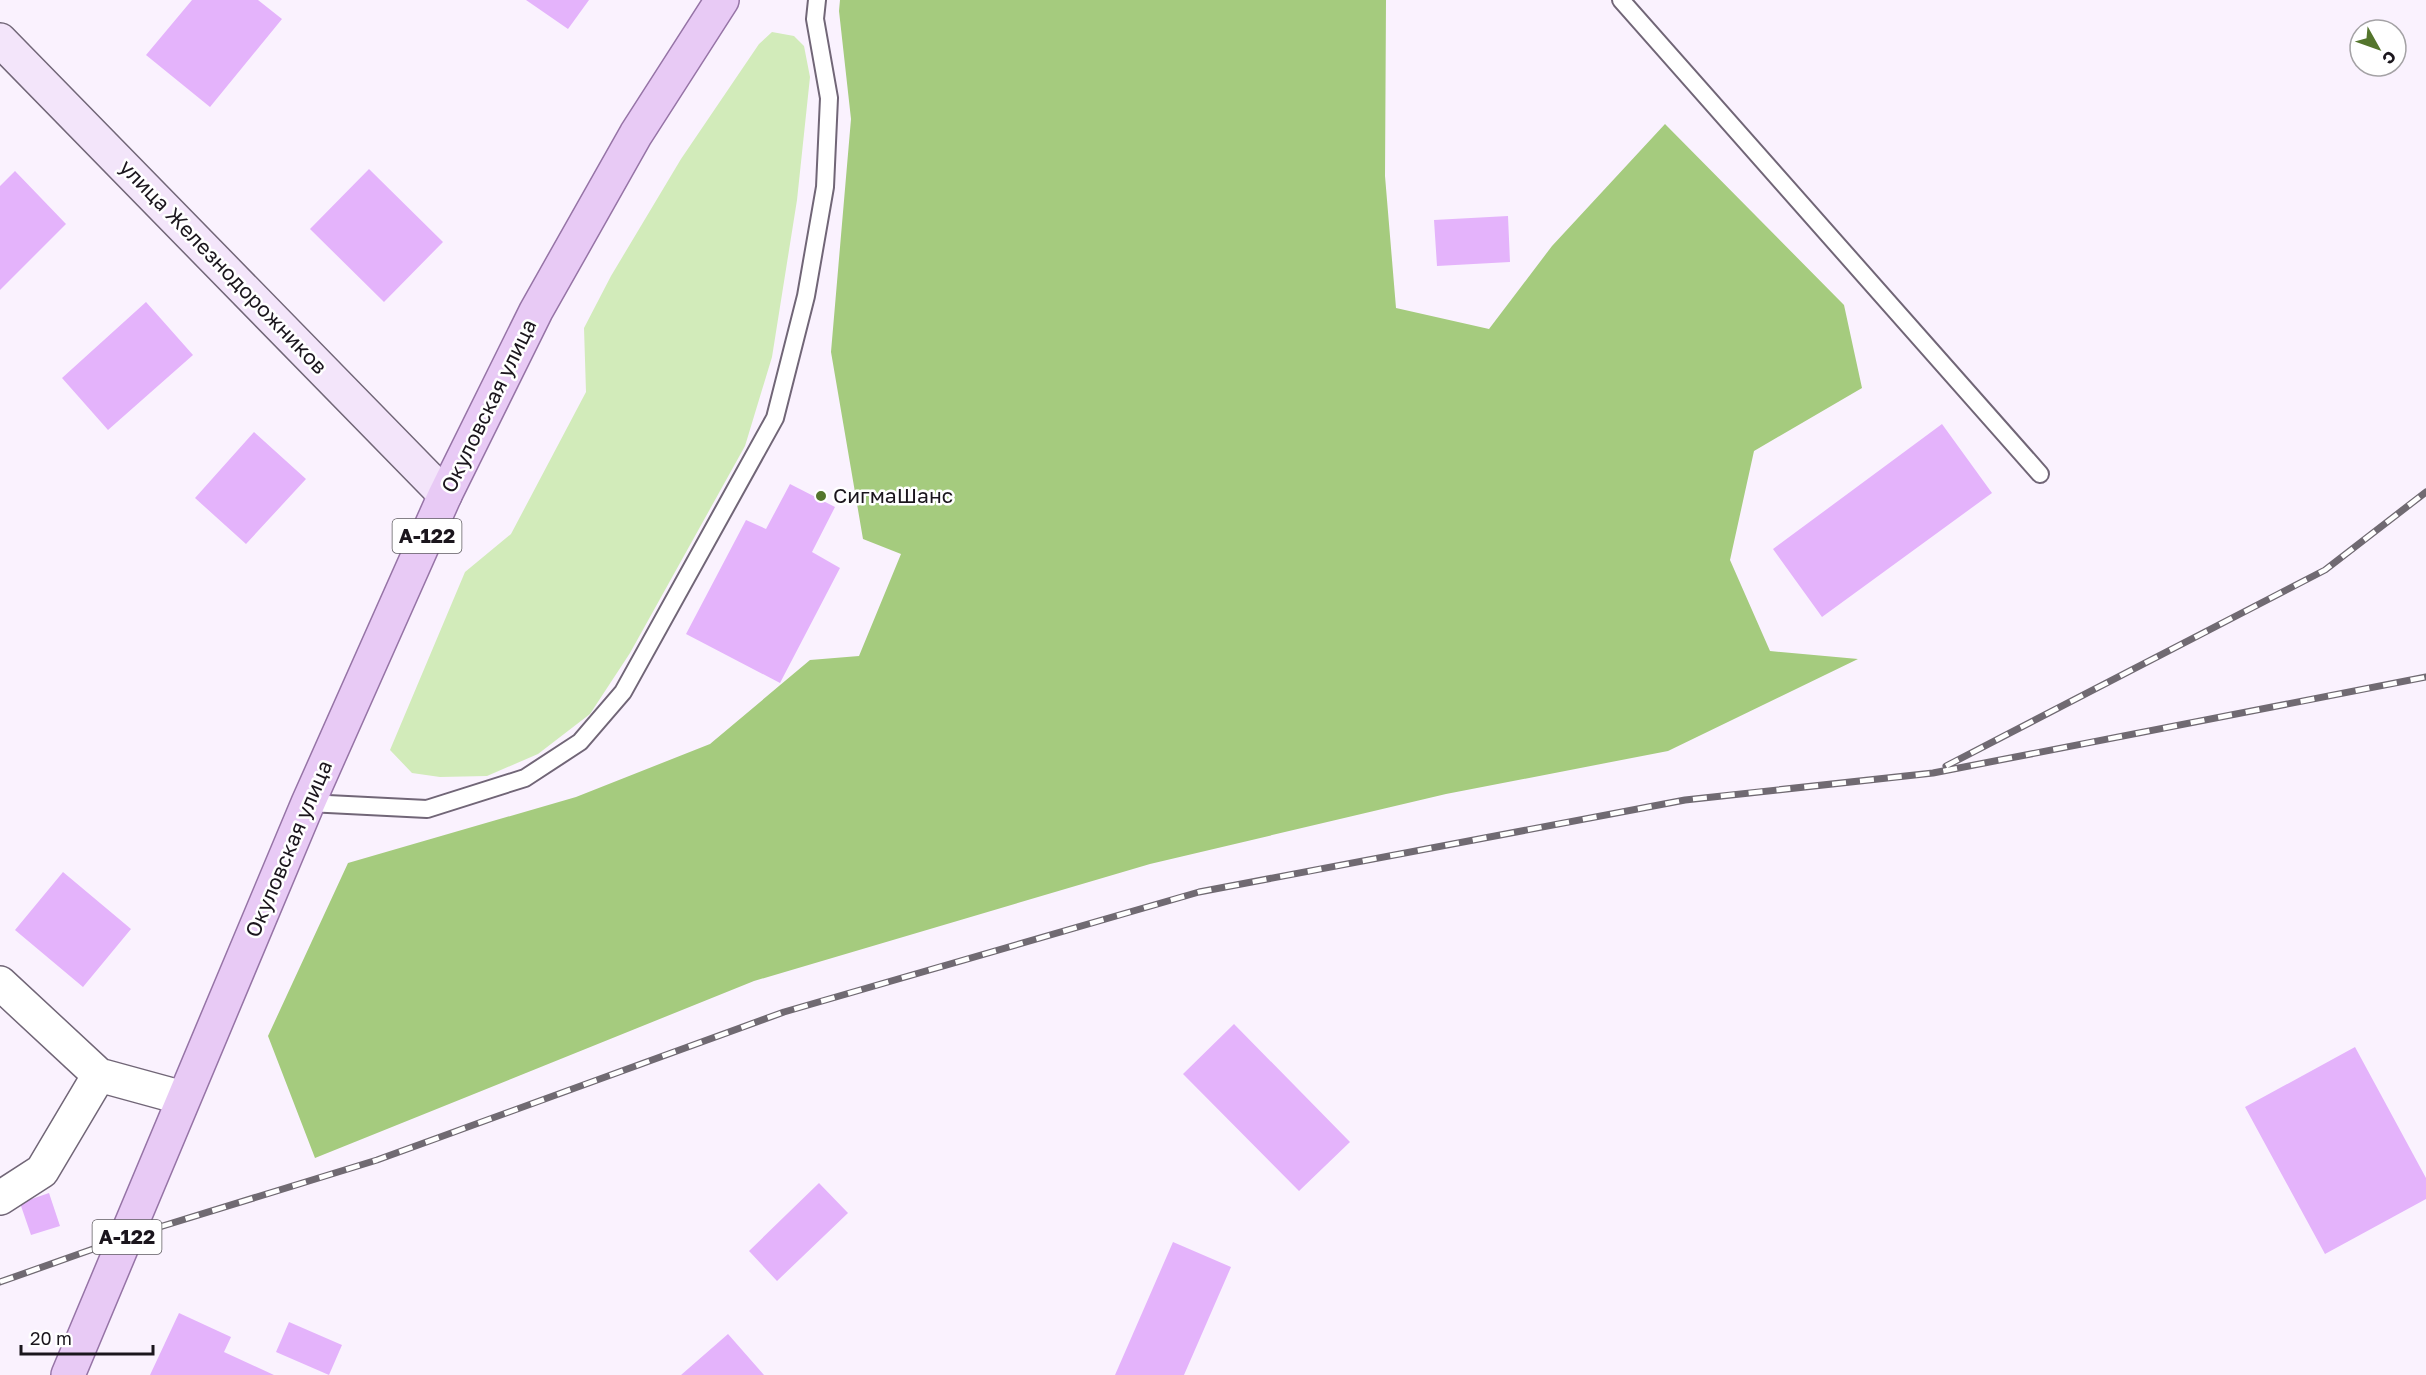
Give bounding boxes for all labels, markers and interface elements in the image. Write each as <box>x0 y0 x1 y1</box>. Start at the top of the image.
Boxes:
north arrow <box>2348 18 2408 78</box>
text: С <box>2378 47 2401 68</box>
street label: улица Железнодорожников <box>114 154 333 379</box>
street label: Окуловская улица <box>435 315 541 497</box>
place label: СигмаШанс <box>833 482 953 508</box>
marker: СигмаШанс <box>814 489 828 503</box>
road number: А-122 <box>392 519 462 553</box>
street label: Окуловская улица <box>239 756 337 941</box>
road number: А-122 <box>92 1220 162 1254</box>
scale bar <box>21 1318 153 1356</box>
text: 20 m <box>30 1327 72 1349</box>

